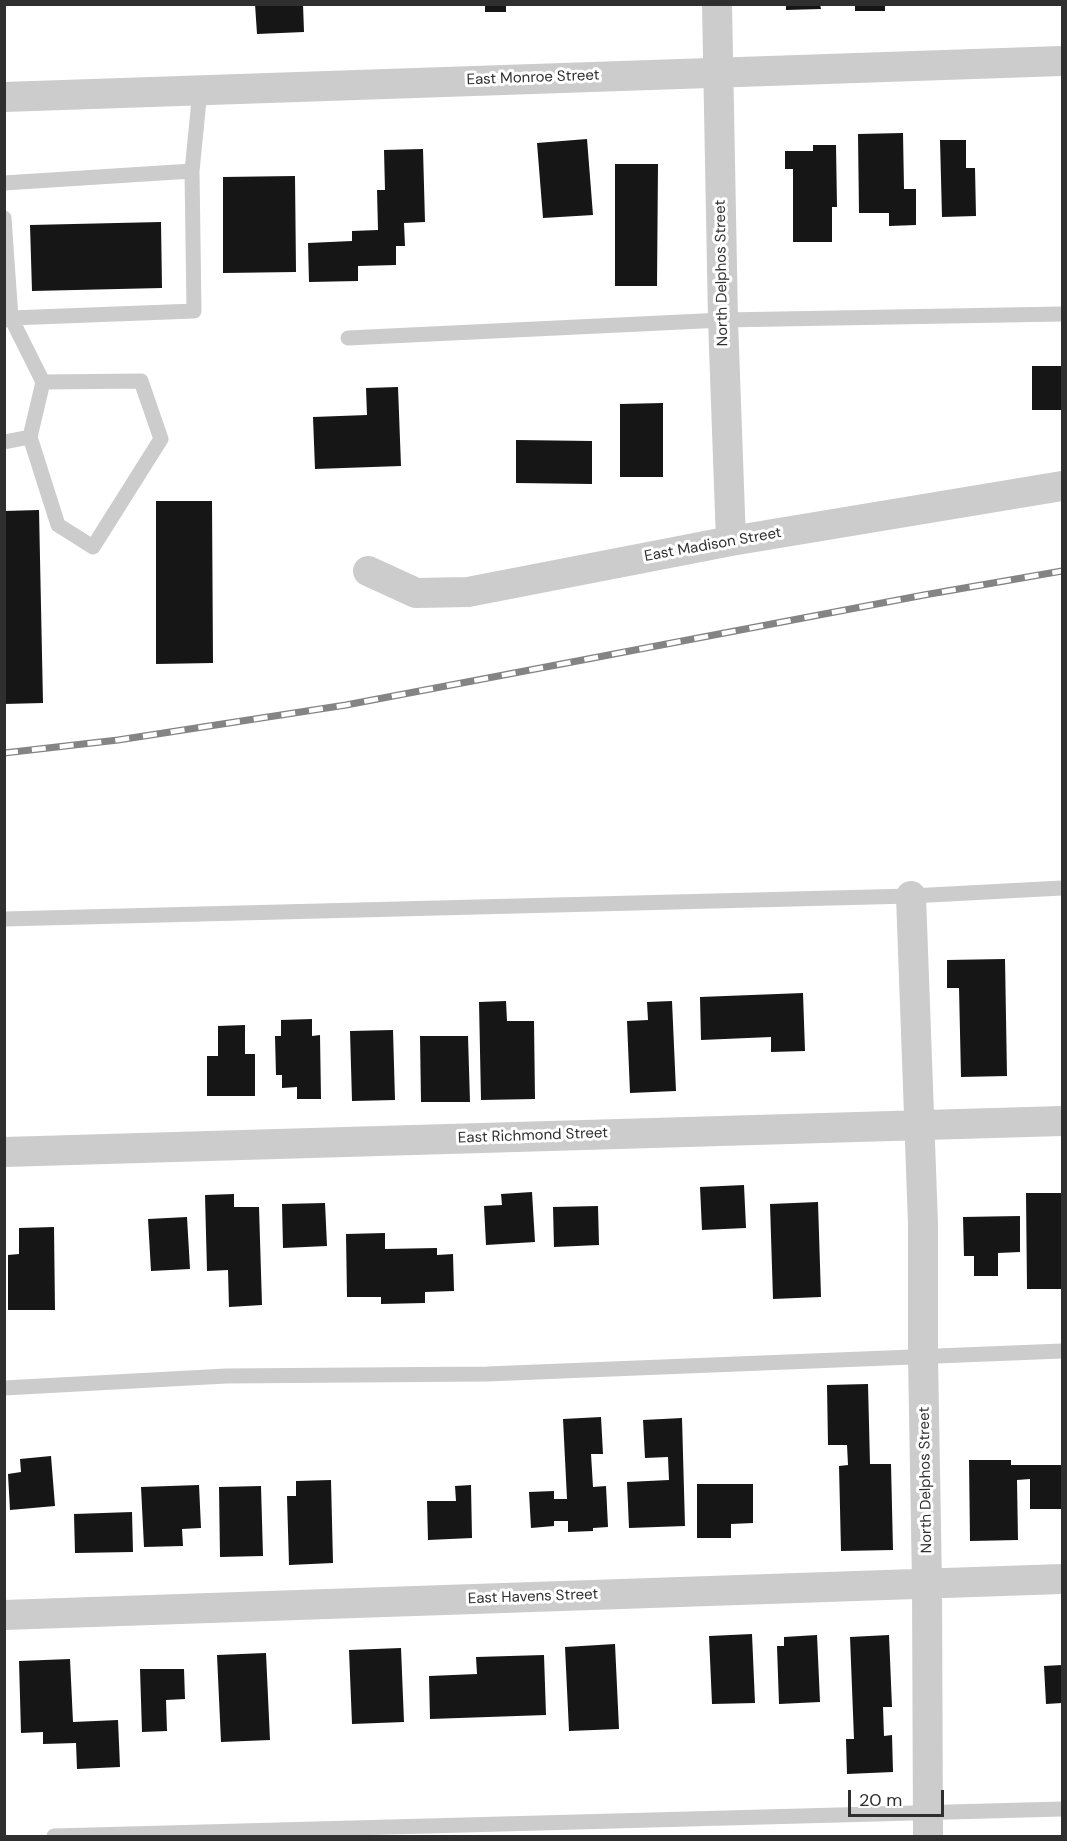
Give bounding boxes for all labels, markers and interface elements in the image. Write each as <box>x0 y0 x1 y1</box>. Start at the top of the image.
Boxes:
street label: East Monroe Street <box>466 67 600 89</box>
street label: North Delphos Street <box>712 200 732 346</box>
street label: East Madison Street <box>643 524 783 566</box>
street label: East Richmond Street <box>458 1124 608 1148</box>
street label: North Delphos Street <box>916 1407 936 1553</box>
street label: East Havens Street <box>467 1586 599 1608</box>
scale bar <box>851 1778 947 1816</box>
text: 20 m <box>859 1788 902 1812</box>

